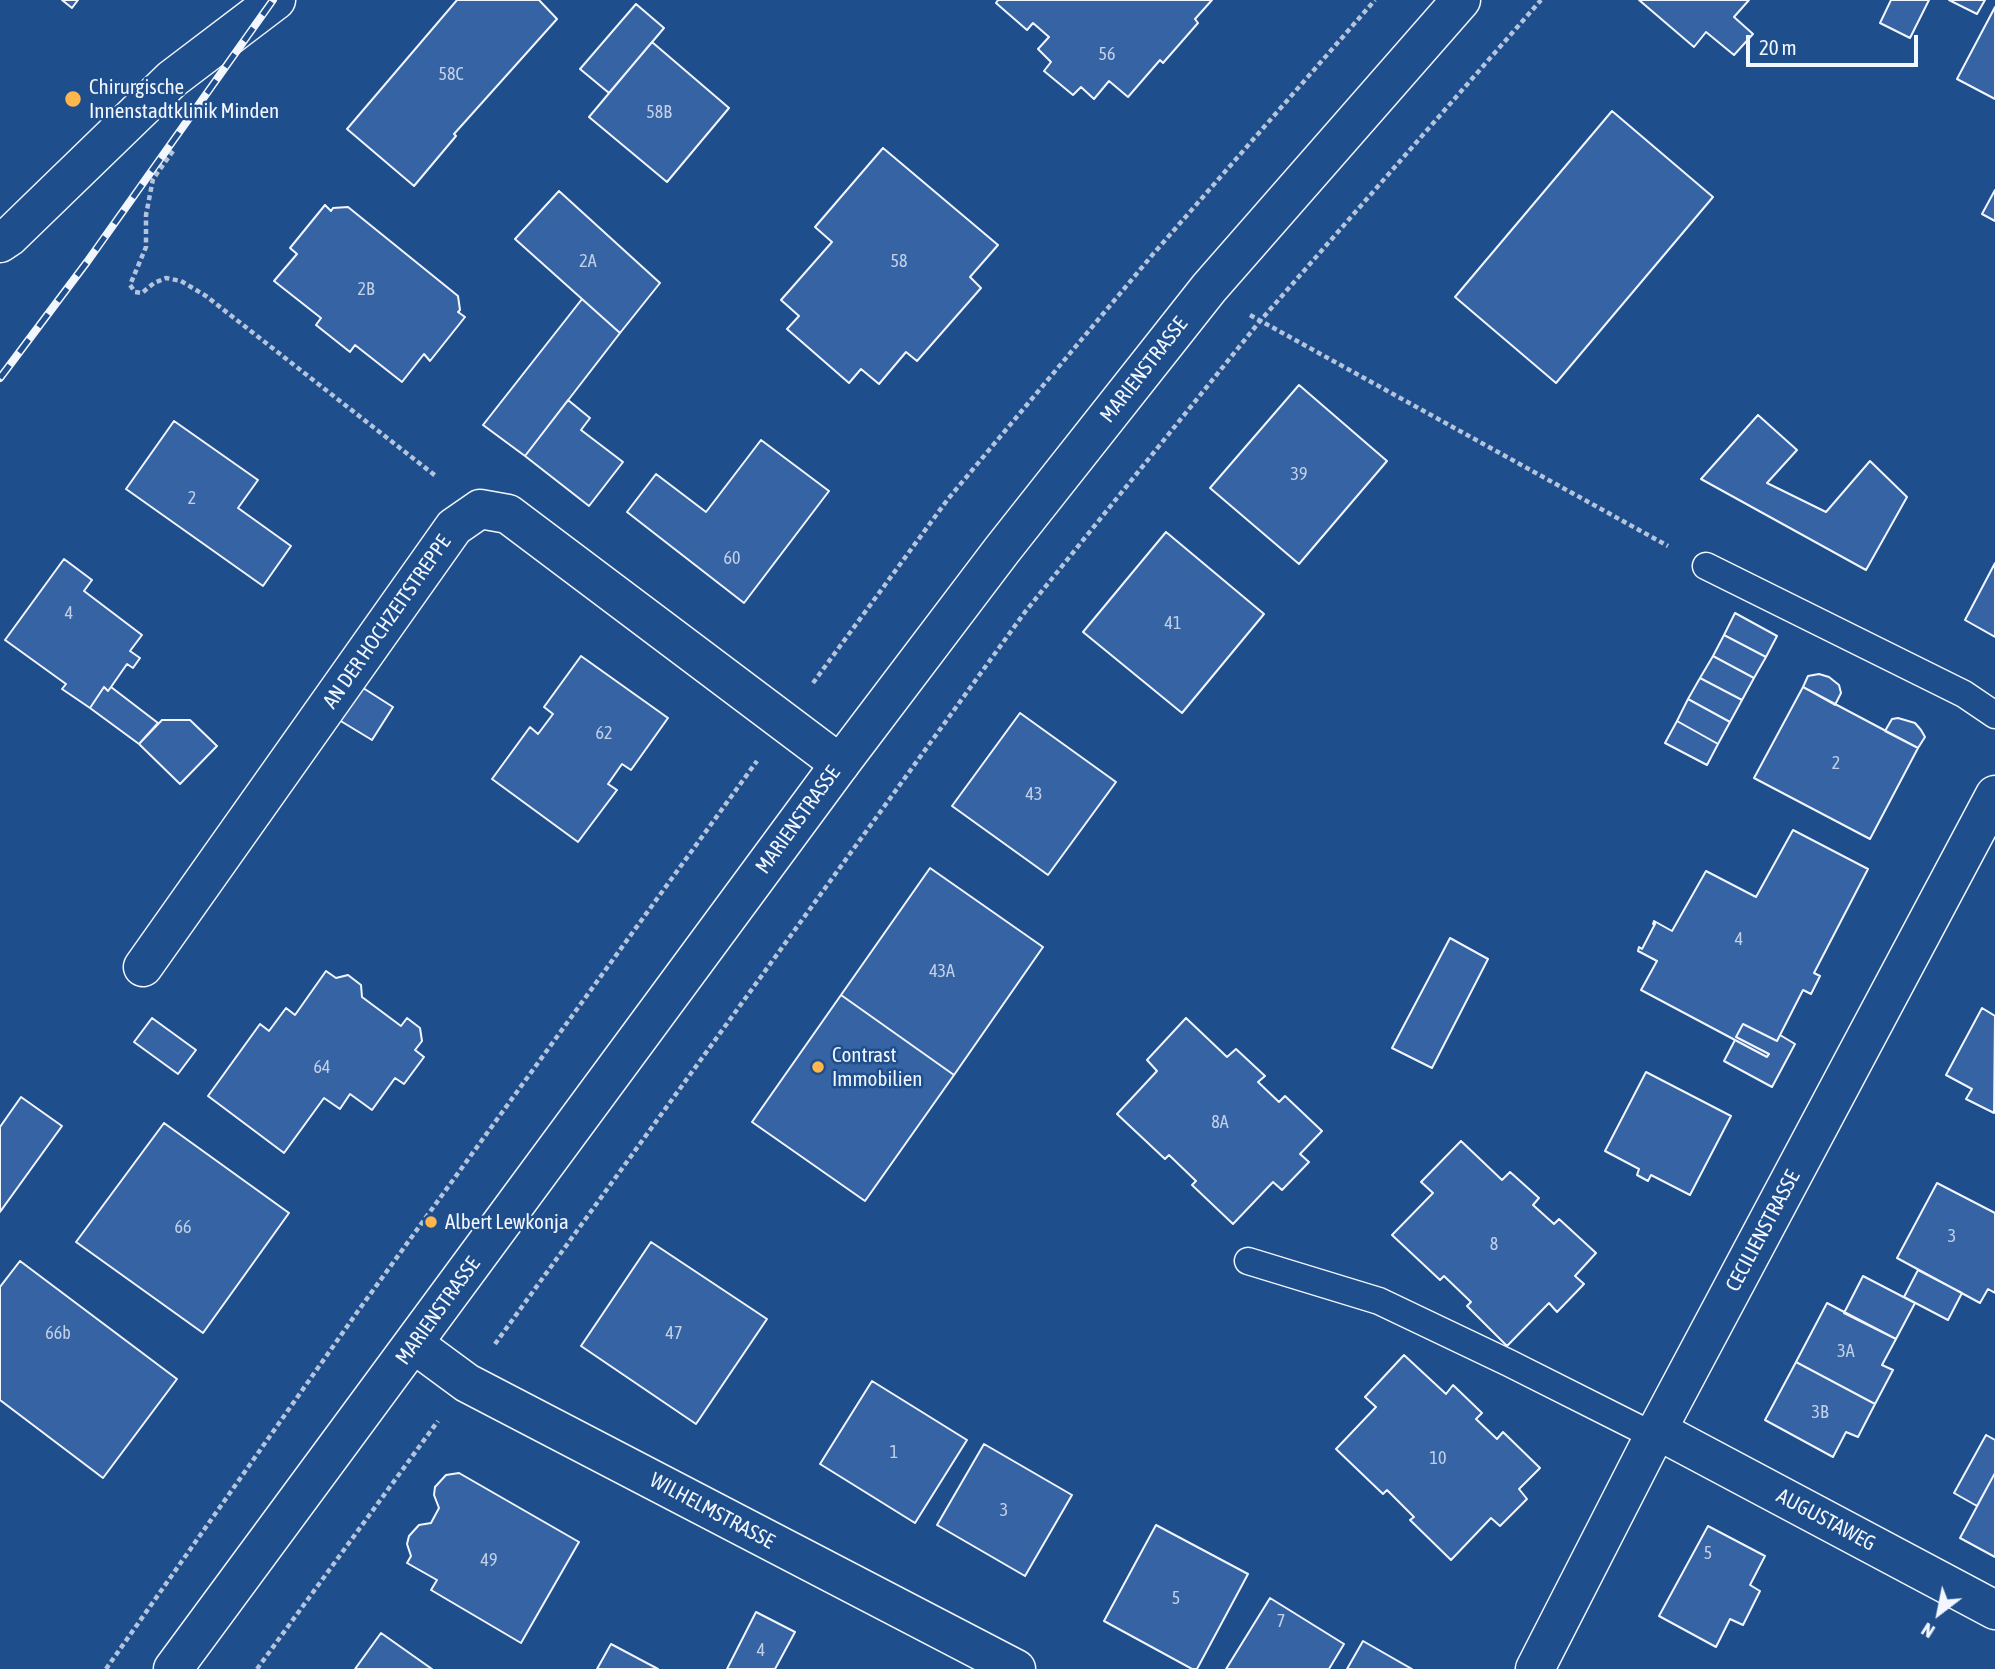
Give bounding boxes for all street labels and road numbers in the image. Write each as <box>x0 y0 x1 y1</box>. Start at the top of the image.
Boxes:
street label: MARIENSTRASSE <box>1095 312 1193 428</box>
street label: AN DER HOCHZEITSTREPPE <box>318 531 456 713</box>
street label: MARIENSTRASSE <box>750 761 846 879</box>
street label: CECILIENSTRASSE <box>1721 1166 1805 1296</box>
street label: MARIENSTRASSE <box>390 1252 486 1370</box>
street label: WILHELMSTRASSE <box>645 1468 779 1554</box>
street label: AUGUSTAWEG <box>1772 1483 1880 1557</box>

